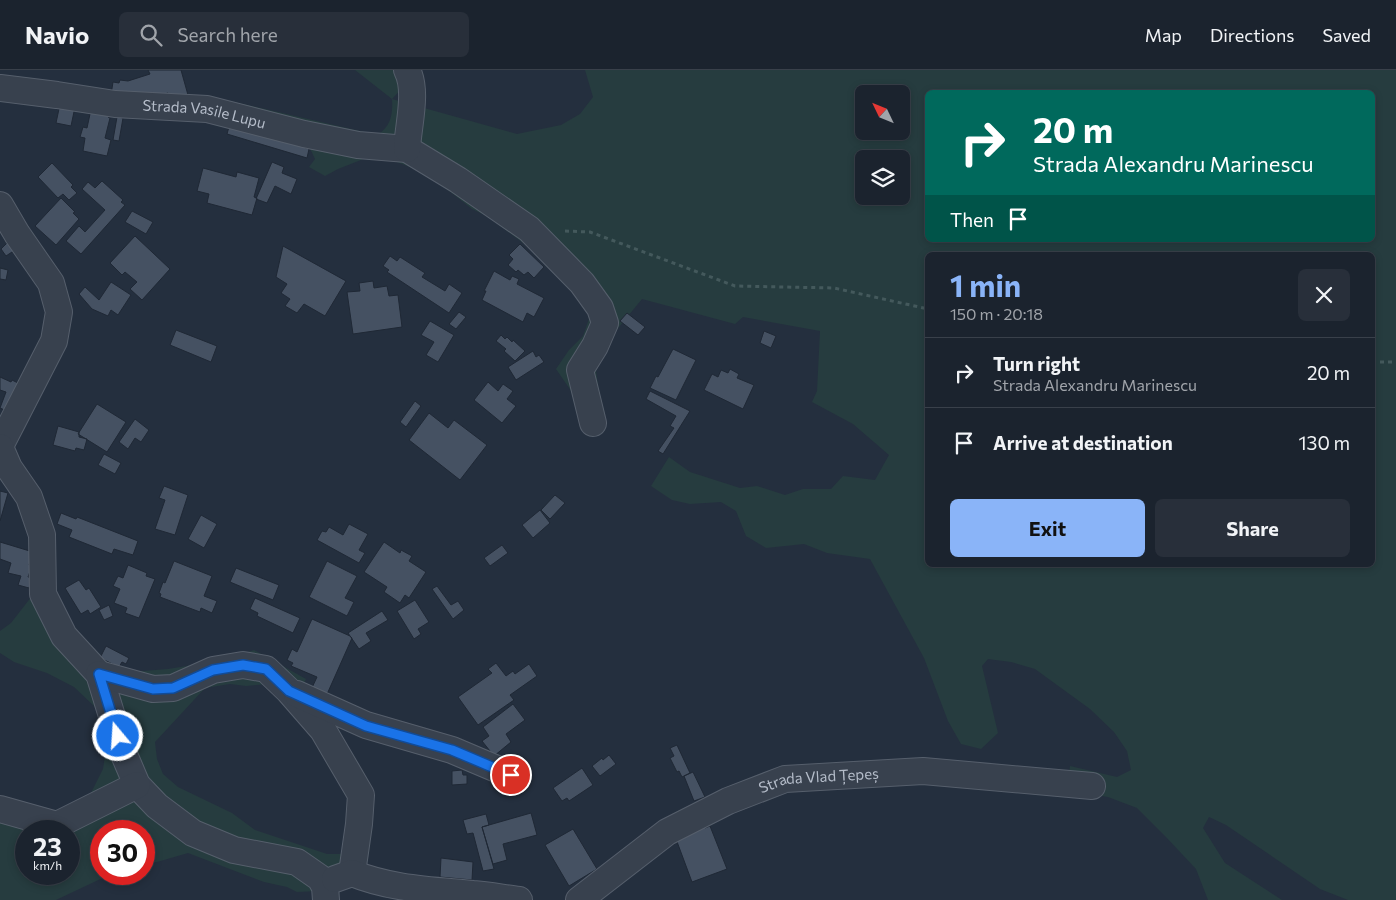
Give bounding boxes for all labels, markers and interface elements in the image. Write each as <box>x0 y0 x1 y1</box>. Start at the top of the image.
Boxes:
search box <box>119 12 469 57</box>
text: Navio <box>25 20 89 49</box>
icon: search <box>137 21 165 49</box>
text: Search here <box>177 23 278 46</box>
text: Map <box>1145 24 1182 46</box>
text: Directions <box>1210 24 1294 46</box>
text: Saved <box>1322 24 1371 46</box>
north arrow <box>855 85 910 140</box>
map controls <box>855 85 910 205</box>
street label: Strada Vasile Lupu <box>142 96 268 132</box>
text: 20 m <box>1033 107 1113 150</box>
icon: right <box>950 110 1015 175</box>
button: layers <box>855 150 910 205</box>
text: Strada Alexandru Marinescu <box>1033 150 1314 177</box>
icon: arrive <box>1004 205 1032 233</box>
text: Then <box>950 208 994 231</box>
text: 1 min <box>950 266 1021 303</box>
button: close <box>1298 269 1350 321</box>
text: 150 m · 20:18 <box>950 304 1043 323</box>
text: Turn right <box>993 352 1080 375</box>
icon: right <box>950 359 978 387</box>
text: 20 m <box>1307 361 1350 384</box>
text: Strada Alexandru Marinescu <box>993 375 1197 394</box>
icon: arrive <box>950 429 978 457</box>
text: Arrive at destination <box>993 431 1173 454</box>
text: 130 m <box>1298 431 1350 454</box>
button: Exit <box>950 499 1145 557</box>
button: Share <box>1155 499 1350 557</box>
position arrow <box>91 709 143 761</box>
pin <box>490 754 532 796</box>
icon: arrive <box>497 761 525 789</box>
street label: Strada Vlad Țepeș <box>756 764 880 796</box>
speed limit sign: 30 <box>90 820 155 885</box>
text: 23 <box>33 831 62 861</box>
text: km/h <box>33 858 62 872</box>

